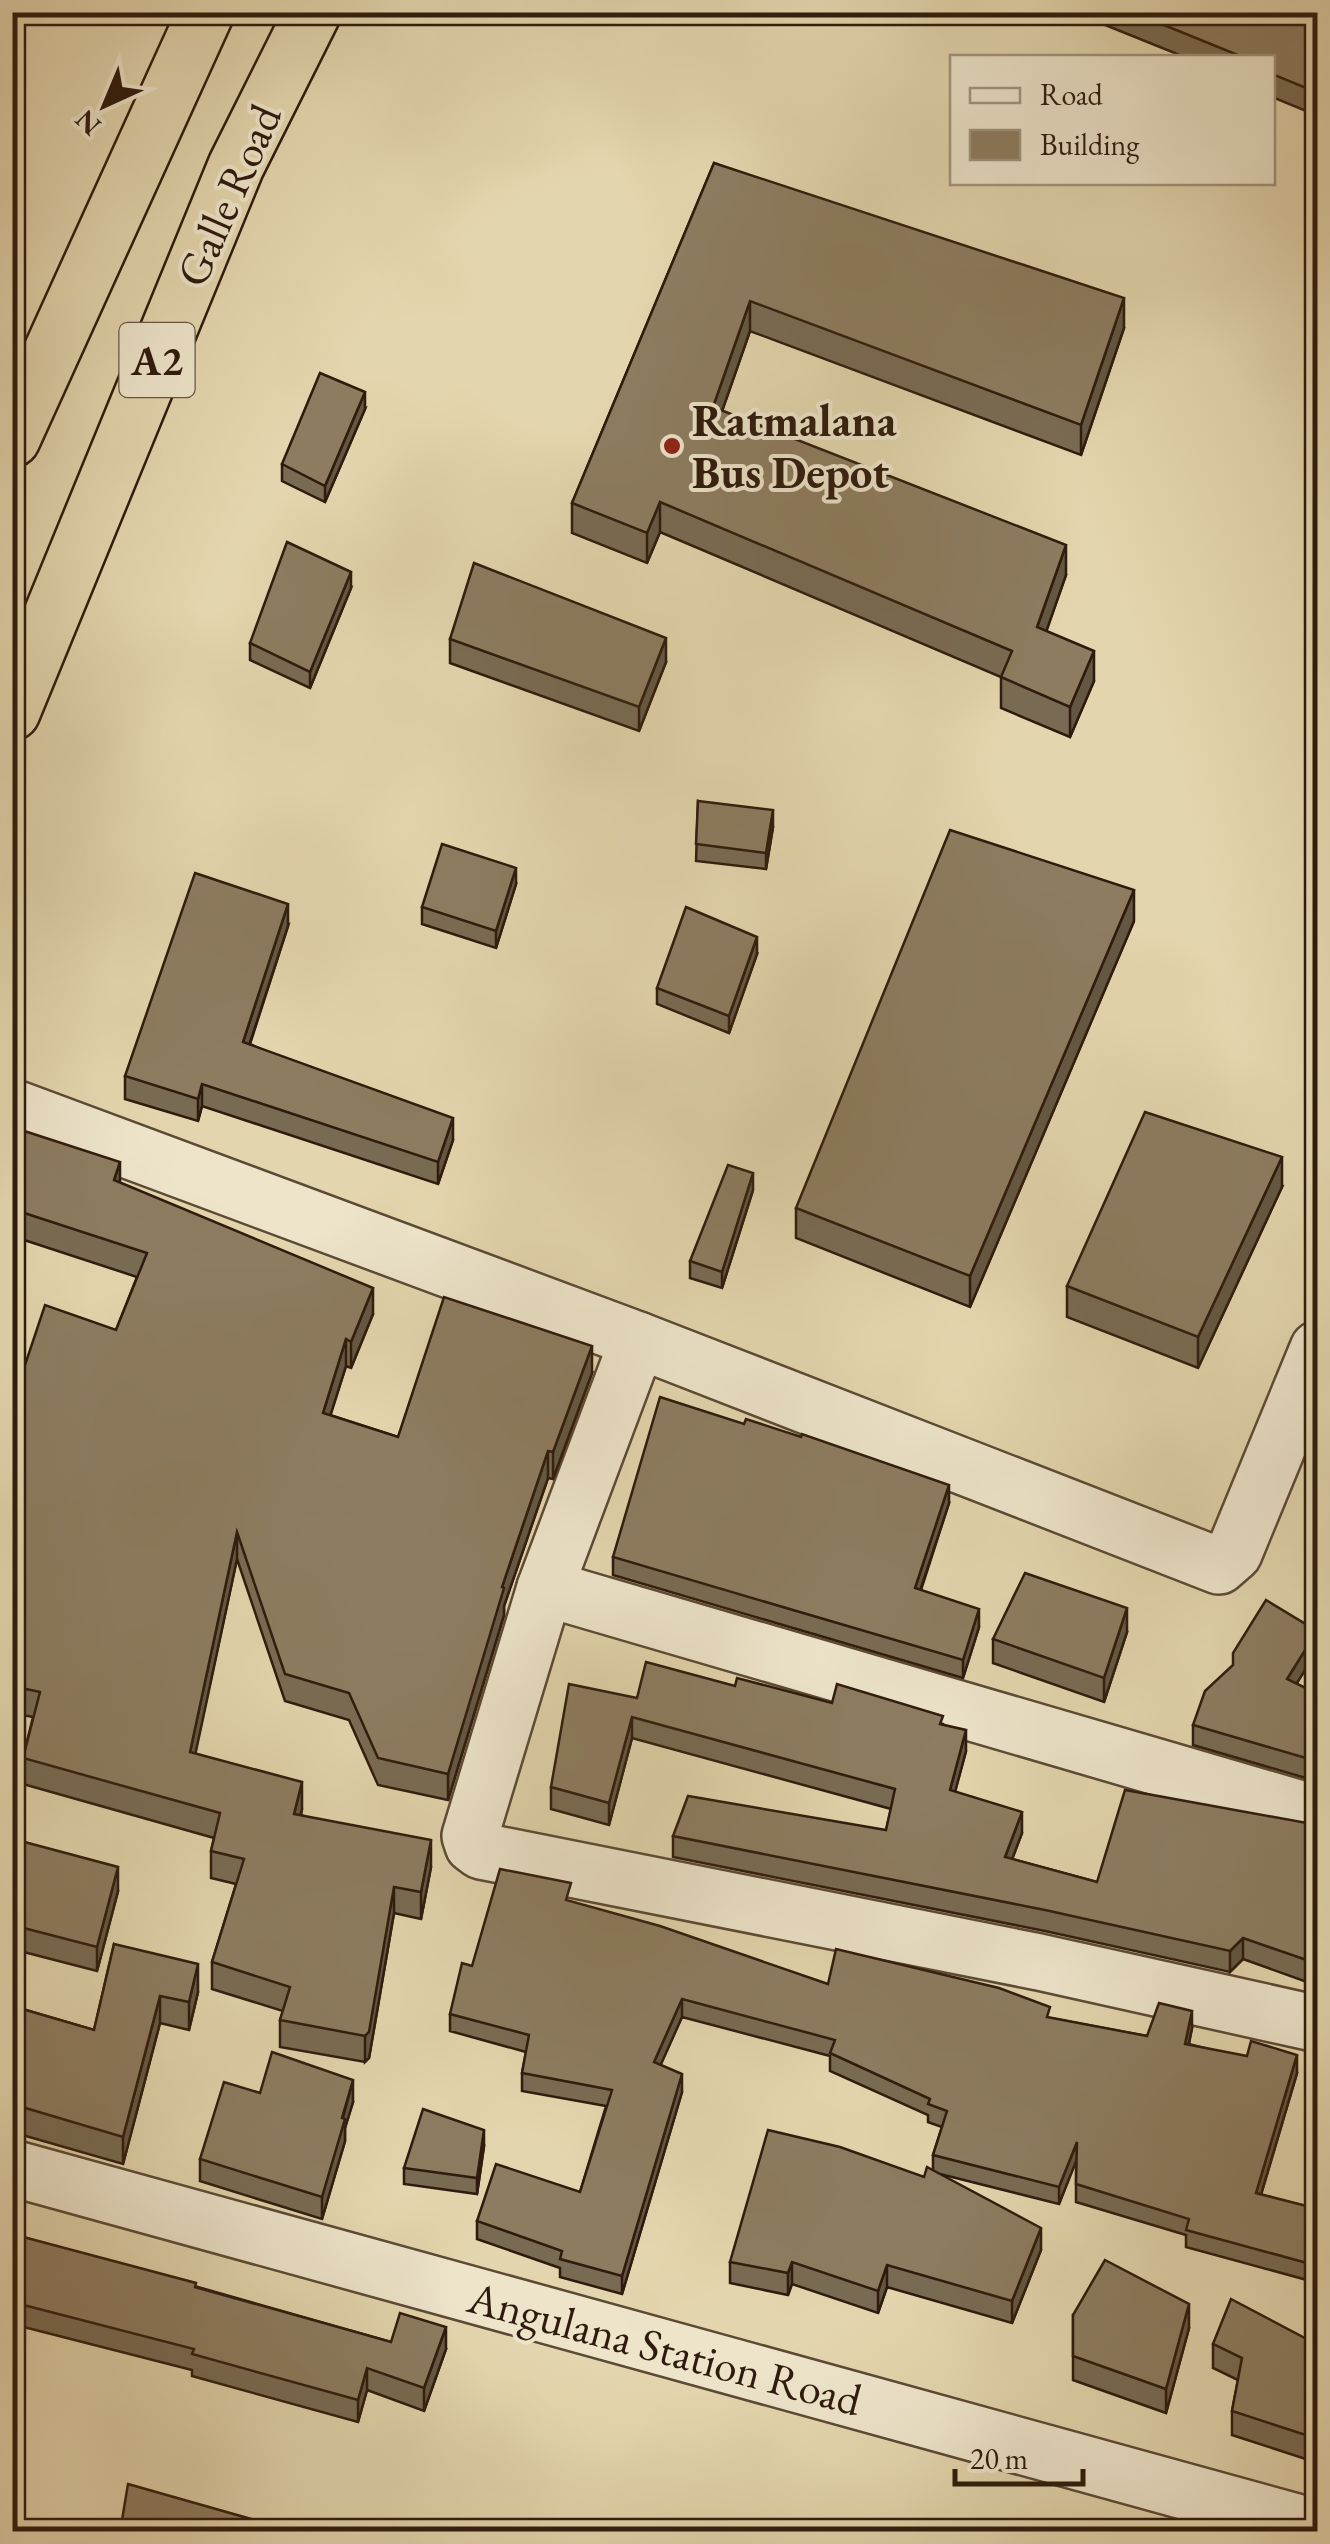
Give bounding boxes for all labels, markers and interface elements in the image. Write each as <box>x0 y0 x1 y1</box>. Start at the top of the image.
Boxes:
north arrow <box>55 55 155 155</box>
legend <box>950 55 1275 185</box>
text: Road <box>1040 75 1104 114</box>
street label: Galle Road <box>162 95 294 295</box>
text: N <box>67 102 108 144</box>
text: Building <box>1040 125 1140 164</box>
road number: A2 <box>120 323 194 397</box>
place label: Ratmalana Bus Depot <box>692 391 897 501</box>
marker: Ratmalana Bus Depot <box>661 435 683 457</box>
street label: Angulana Station Road <box>461 2267 868 2428</box>
scale bar <box>955 2424 1082 2486</box>
text: 20 m <box>970 2439 1028 2478</box>

